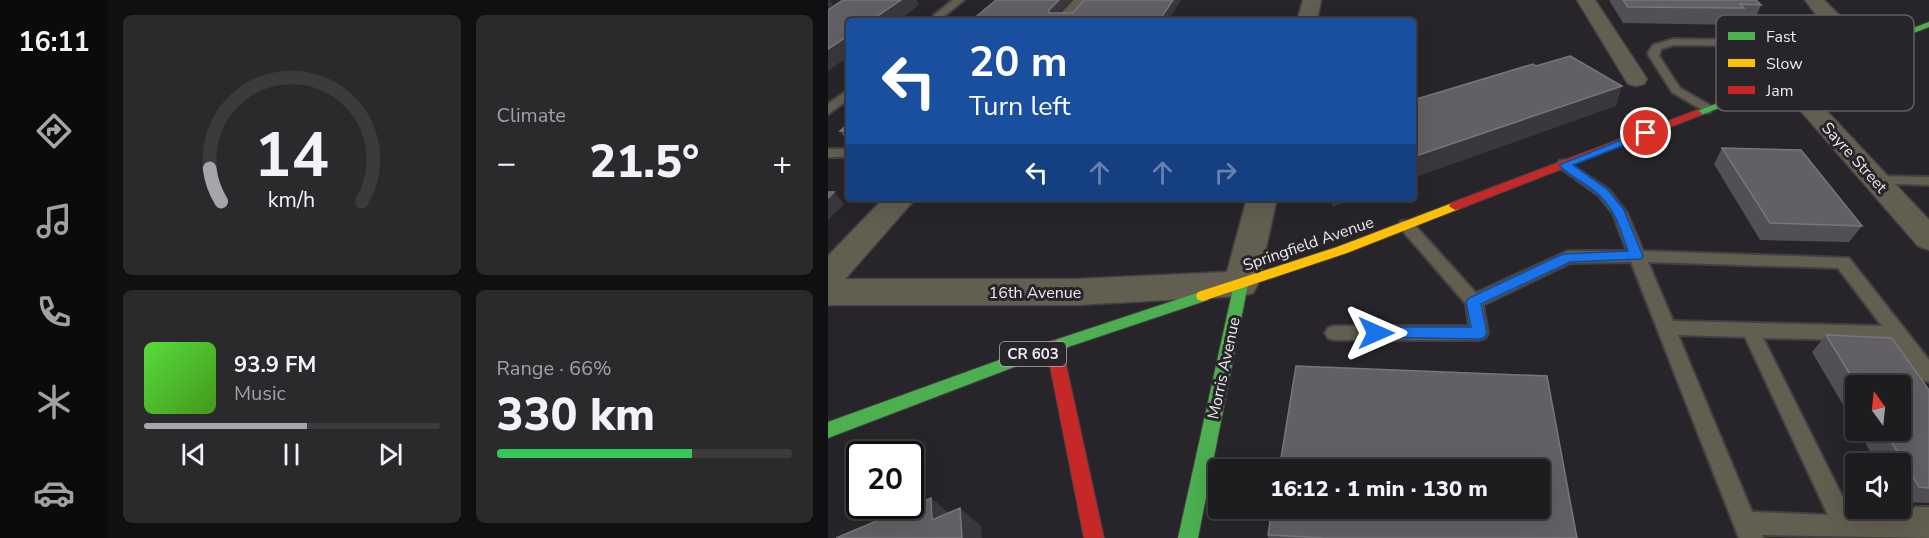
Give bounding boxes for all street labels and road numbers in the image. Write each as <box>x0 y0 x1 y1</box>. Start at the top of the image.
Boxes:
street label: Sayre Street <box>1817 117 1892 198</box>
street label: Springfield Avenue <box>1240 211 1377 277</box>
street label: 16th Avenue <box>989 282 1081 304</box>
street label: Morris Avenue <box>1202 315 1246 421</box>
road number: CR 603 <box>1000 342 1066 366</box>

